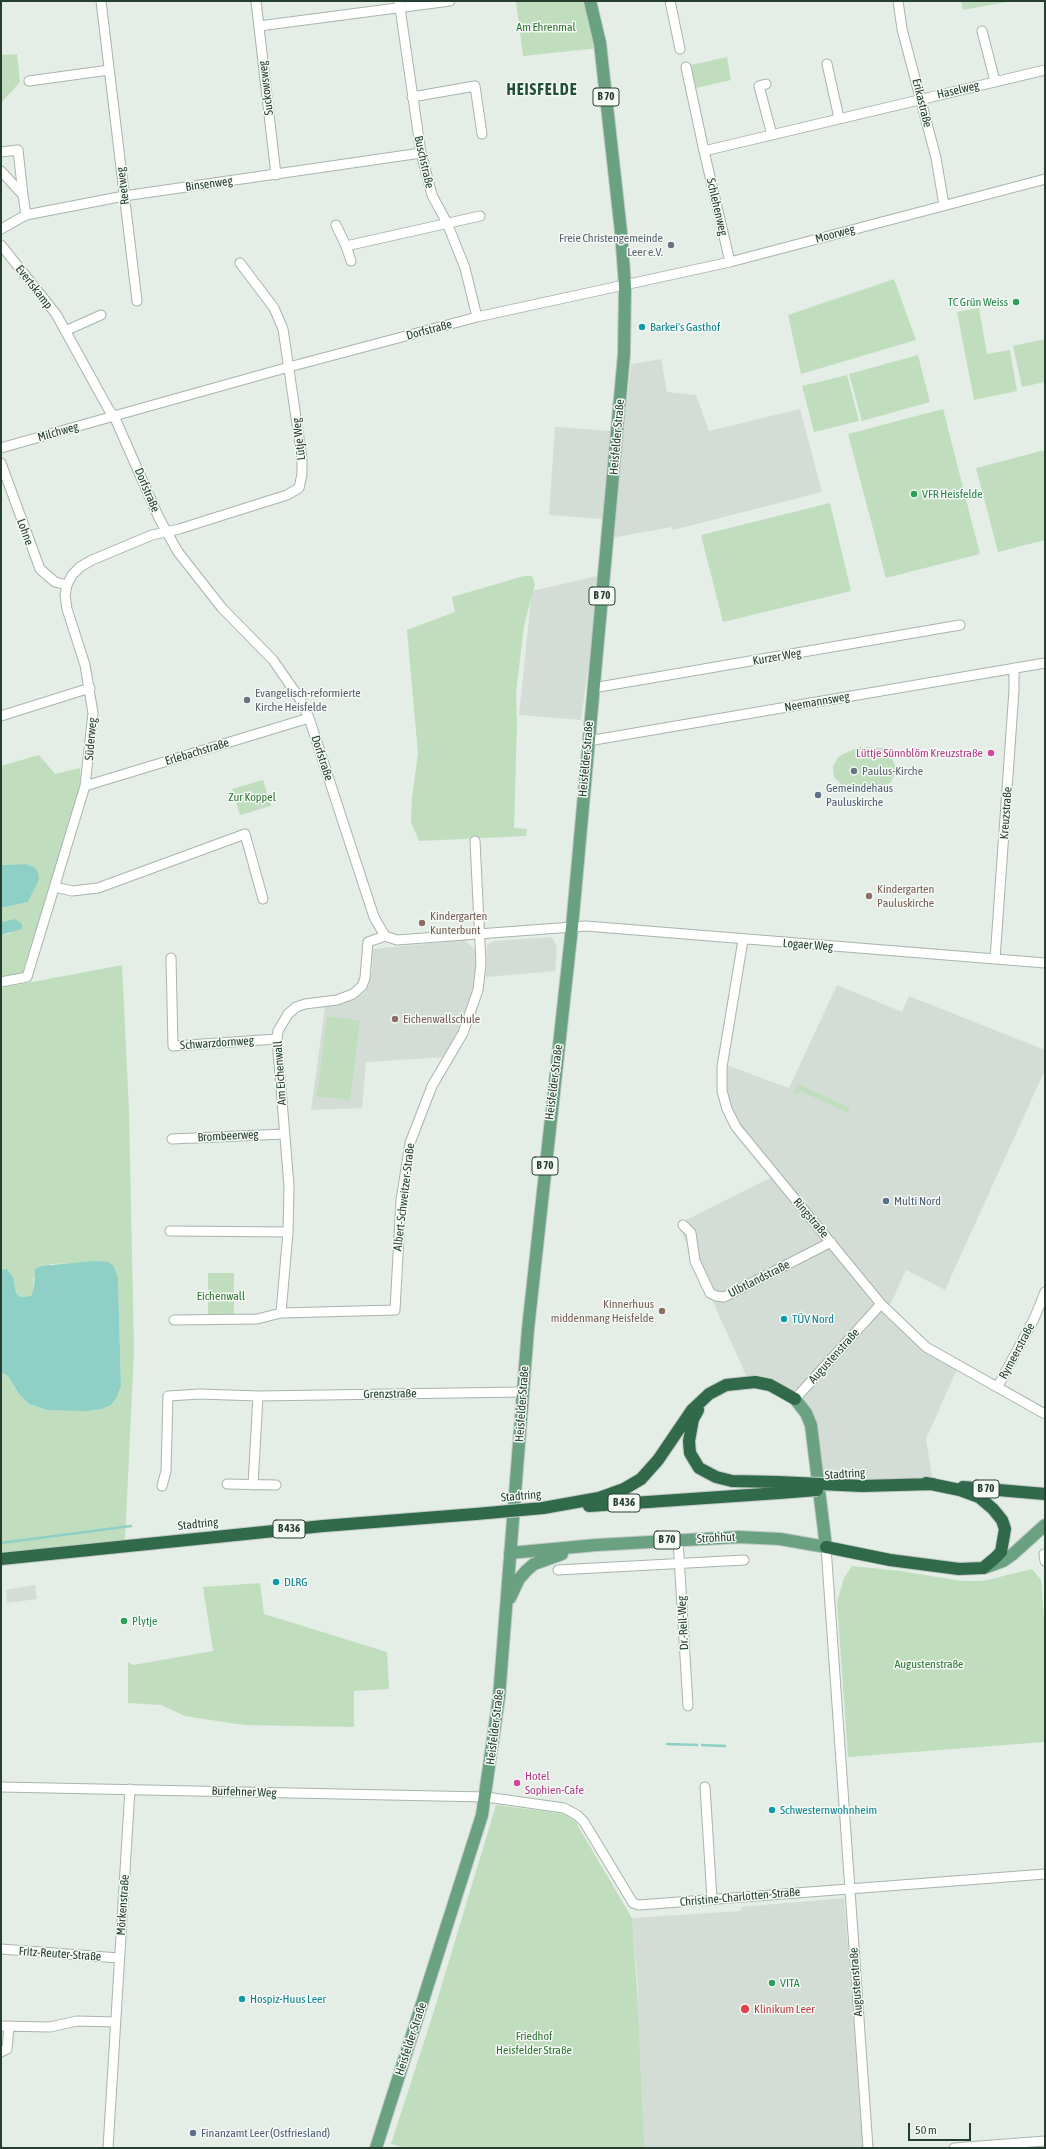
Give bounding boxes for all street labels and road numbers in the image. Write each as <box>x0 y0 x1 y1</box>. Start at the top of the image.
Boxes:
street label: Suckowsweg <box>256 60 276 116</box>
street label: Erikastraße <box>909 77 935 129</box>
street label: Haselweg <box>935 78 981 102</box>
road number: B 70 <box>593 88 619 106</box>
street label: Buschstraße <box>411 134 437 190</box>
street label: Reetweg <box>114 166 132 206</box>
street label: Binsenweg <box>185 174 233 194</box>
street label: Schlehenweg <box>703 177 731 237</box>
street label: Moorweg <box>814 222 856 246</box>
street label: Evertskamp <box>12 262 56 312</box>
street label: Dorfstraße <box>405 317 453 343</box>
street label: Heisfelder Straße <box>607 399 627 475</box>
street label: Lütje Weg <box>289 417 309 461</box>
street label: Milchweg <box>36 419 80 445</box>
street label: Dorfstraße <box>131 466 163 514</box>
street label: Lohne <box>14 517 36 547</box>
road number: B 70 <box>589 587 615 605</box>
street label: Kurzer Weg <box>752 646 802 668</box>
street label: Neemannsweg <box>783 689 851 715</box>
street label: Süderweg <box>82 717 100 761</box>
street label: Heisfelder Straße <box>576 721 596 797</box>
street label: Dorfstraße <box>308 734 336 782</box>
street label: Erlebachstraße <box>163 735 231 769</box>
street label: Kreuzstraße <box>997 786 1015 840</box>
street label: Logaer Weg <box>782 936 834 954</box>
street label: Schwarzdornweg <box>180 1033 254 1053</box>
street label: Am Eichenwall <box>271 1040 289 1106</box>
street label: Heisfelder Straße <box>542 1043 566 1121</box>
street label: Brombeerweg <box>197 1127 259 1145</box>
street label: Albert-Schweitzer-Straße <box>390 1142 418 1252</box>
road number: B 70 <box>532 1157 558 1175</box>
street label: Ringstraße <box>790 1195 832 1241</box>
street label: Ulbtlandstraße <box>726 1257 792 1301</box>
street label: Rymeerstraße <box>996 1320 1038 1382</box>
street label: Augustenstraße <box>806 1325 862 1387</box>
street label: Heisfelder Straße <box>512 1366 532 1442</box>
street label: Grenzstraße <box>363 1386 417 1402</box>
street label: Stadtring <box>824 1465 866 1483</box>
road number: B 70 <box>973 1480 999 1498</box>
street label: Stadtring <box>500 1487 542 1505</box>
road number: B 436 <box>608 1494 640 1512</box>
street label: Stadtring <box>177 1515 219 1533</box>
road number: B 436 <box>273 1520 305 1538</box>
street label: Strohhut <box>696 1530 736 1546</box>
road number: B 70 <box>654 1531 680 1549</box>
street label: Dr.-Reil-Weg <box>674 1596 692 1650</box>
street label: Heisfelder Straße <box>483 1688 507 1766</box>
street label: Burfehner Weg <box>211 1784 277 1800</box>
street label: Mörkenstraße <box>114 1874 132 1936</box>
street label: Christine-Charlotten-Straße <box>679 1885 801 1909</box>
street label: Fritz-Reuter-Straße <box>18 1944 102 1964</box>
street label: Augustenstraße <box>846 1947 866 2017</box>
street label: Heisfelder Straße <box>392 2001 430 2077</box>

